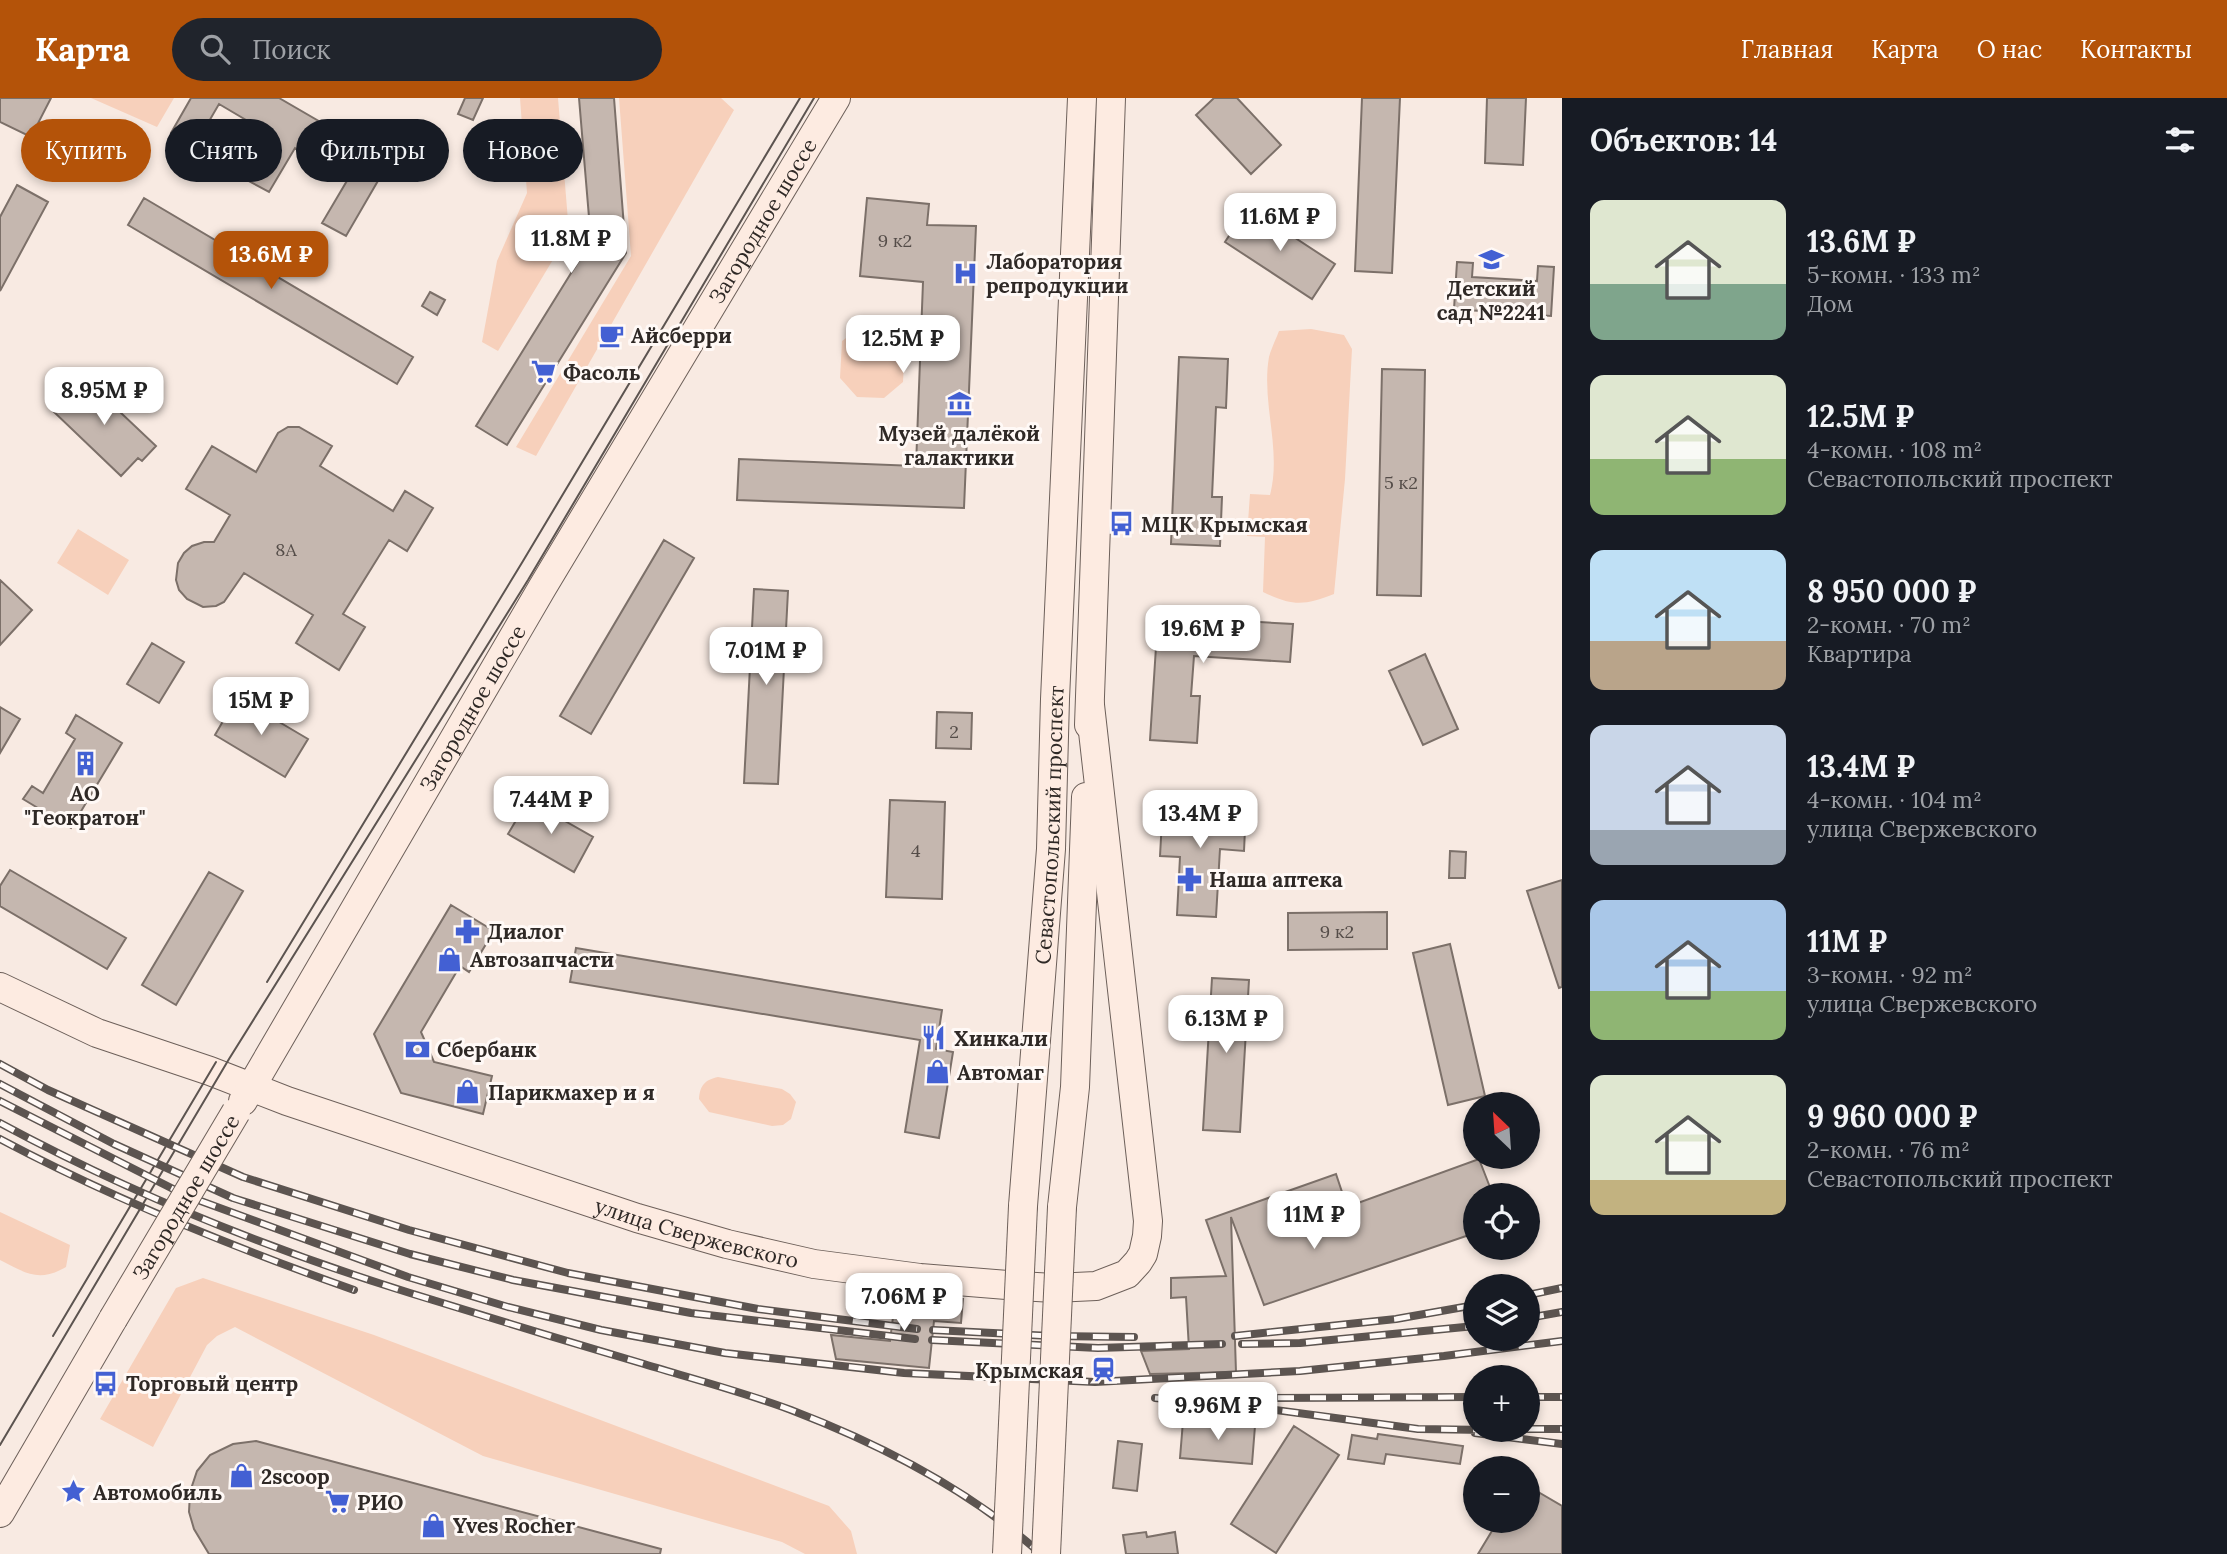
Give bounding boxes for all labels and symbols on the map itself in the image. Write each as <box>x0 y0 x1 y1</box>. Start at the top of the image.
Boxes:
street label: Загородное шоссе <box>702 133 822 308</box>
pin: 11.6M ₽ <box>1215 194 1345 253</box>
pin: 11.8M ₽ <box>506 216 636 275</box>
house number: 9 к2 <box>878 229 912 252</box>
pin: 13.6M ₽ <box>206 232 336 291</box>
school or university icon: Детский сад №2241 <box>1477 245 1505 273</box>
place label: Лаборатория репродукции <box>986 248 1129 299</box>
hospital icon: Лаборатория репродукции <box>952 259 980 287</box>
place label: Детский сад №2241 <box>1437 275 1545 326</box>
pin: 12.5M ₽ <box>838 316 968 375</box>
cafe icon: Айсберри <box>597 321 625 349</box>
place label: Айсберри <box>631 322 732 349</box>
supermarket icon: Фасоль <box>529 358 557 386</box>
place label: Фасоль <box>563 359 641 386</box>
pin: 8.95M ₽ <box>39 368 169 427</box>
museum icon: Музей далёкой галактики <box>945 390 973 418</box>
place label: Музей далёкой галактики <box>878 420 1040 471</box>
house number: 5 к2 <box>1384 471 1418 494</box>
bus stop icon: МЦК Крымская <box>1107 510 1135 538</box>
place label: МЦК Крымская <box>1141 511 1308 538</box>
house number: 8А <box>275 538 297 561</box>
pin: 19.6M ₽ <box>1138 606 1268 665</box>
street label: Загородное шоссе <box>413 620 531 796</box>
pin: 7.01M ₽ <box>701 628 831 687</box>
pin: 15M ₽ <box>212 678 310 737</box>
street label: Севастопольский проспект <box>1028 685 1069 965</box>
house number: 2 <box>949 720 959 743</box>
building icon: АО "Геократон" <box>71 750 99 778</box>
pin: 7.44M ₽ <box>486 776 616 836</box>
place label: АО "Геократон" <box>24 780 146 831</box>
pin: 13.4M ₽ <box>1135 790 1265 850</box>
house number: 4 <box>911 839 921 862</box>
pharmacy icon: Наша аптека <box>1175 865 1203 893</box>
place label: Наша аптека <box>1209 866 1343 893</box>
pharmacy icon: Диалог <box>453 917 481 945</box>
place label: Диалог <box>487 918 564 945</box>
house number: 9 к2 <box>1320 920 1354 943</box>
shop icon: Автозапчасти <box>436 945 464 973</box>
place label: Автозапчасти <box>470 946 614 973</box>
pin: 6.13M ₽ <box>1161 996 1291 1055</box>
restaurant icon: Хинкали <box>920 1024 948 1052</box>
place label: Хинкали <box>954 1025 1048 1052</box>
bank icon: Сбербанк <box>403 1035 431 1063</box>
place label: Сбербанк <box>437 1036 537 1063</box>
shop icon: Автомаг <box>923 1058 951 1086</box>
place label: Автомаг <box>957 1059 1044 1086</box>
shop icon: Парикмахер и я <box>454 1078 482 1106</box>
place label: Парикмахер и я <box>488 1079 655 1106</box>
north arrow <box>1463 1092 1540 1169</box>
street label: Загородное шоссе <box>126 1109 245 1285</box>
street label: улица Свержевского <box>592 1191 801 1274</box>
pin: 11M ₽ <box>1265 1192 1363 1251</box>
pin: 7.06M ₽ <box>839 1274 969 1333</box>
station icon: Крымская <box>1090 1356 1118 1384</box>
place label: Крымская <box>975 1357 1084 1384</box>
bus stop icon: Торговый центр <box>92 1369 120 1397</box>
place label: Торговый центр <box>126 1370 298 1397</box>
pin: 9.96M ₽ <box>1153 1382 1283 1442</box>
shop icon: 2scoop <box>227 1462 255 1490</box>
place label: 2scoop <box>261 1463 330 1490</box>
place icon: Автомобиль <box>59 1478 87 1506</box>
place label: Автомобиль <box>93 1479 222 1506</box>
supermarket icon: РИО <box>323 1488 351 1516</box>
place label: РИО <box>357 1489 404 1516</box>
shop icon: Yves Rocher <box>419 1511 447 1539</box>
place label: Yves Rocher <box>453 1512 575 1539</box>

